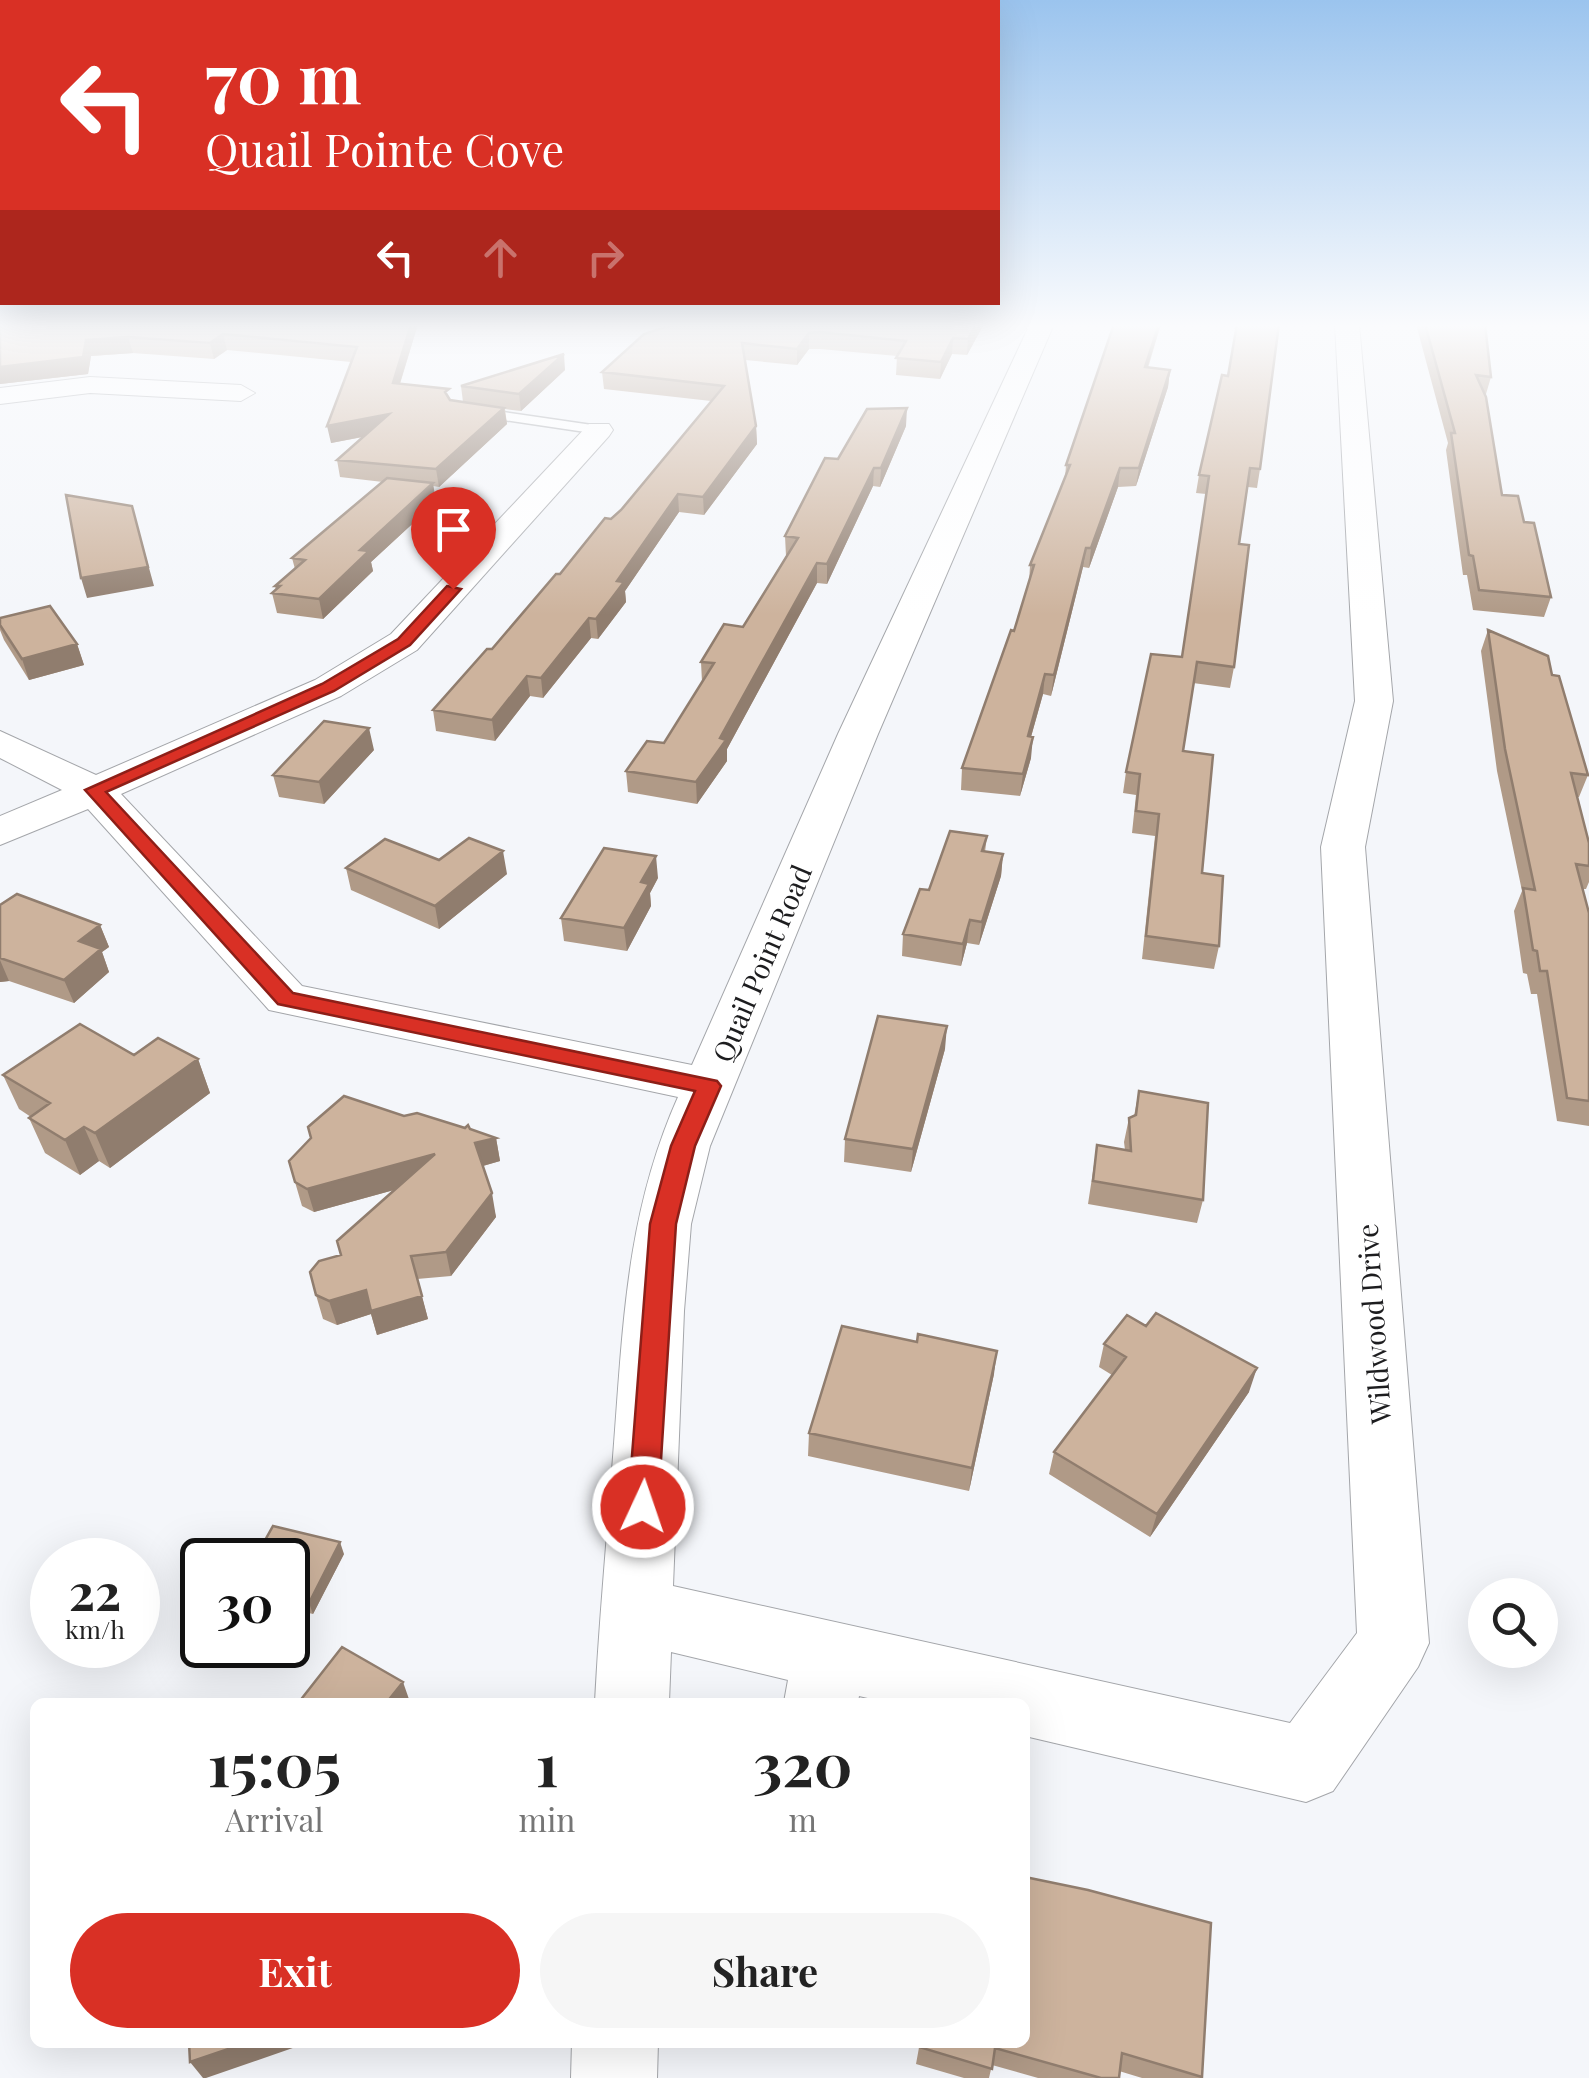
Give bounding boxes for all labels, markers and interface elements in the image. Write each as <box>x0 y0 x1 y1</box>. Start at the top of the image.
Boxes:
text: 70 m <box>205 28 362 122</box>
icon: left <box>40 40 170 170</box>
text: Quail Pointe Cove <box>205 118 564 178</box>
icon: left <box>368 230 423 285</box>
icon: ahead <box>473 230 528 285</box>
icon: right <box>578 230 633 285</box>
pin <box>411 487 496 590</box>
icon: arrive <box>426 502 481 557</box>
street label: Quail Point Road <box>703 859 819 1067</box>
street label: Wildwood Drive <box>1348 1223 1399 1426</box>
position arrow <box>591 1455 695 1559</box>
speed limit sign: 30 <box>180 1538 310 1668</box>
text: 22 <box>69 1557 121 1624</box>
map controls <box>1468 1578 1558 1668</box>
button: search <box>1468 1578 1558 1668</box>
text: km/h <box>65 1612 125 1645</box>
text: 15:05 <box>208 1722 341 1802</box>
text: 1 <box>536 1722 559 1802</box>
text: 320 <box>753 1722 852 1802</box>
text: Arrival <box>225 1797 324 1840</box>
text: min <box>519 1797 575 1840</box>
text: m <box>789 1797 817 1840</box>
button: Exit <box>70 1913 520 2028</box>
button: Share <box>540 1913 990 2028</box>

